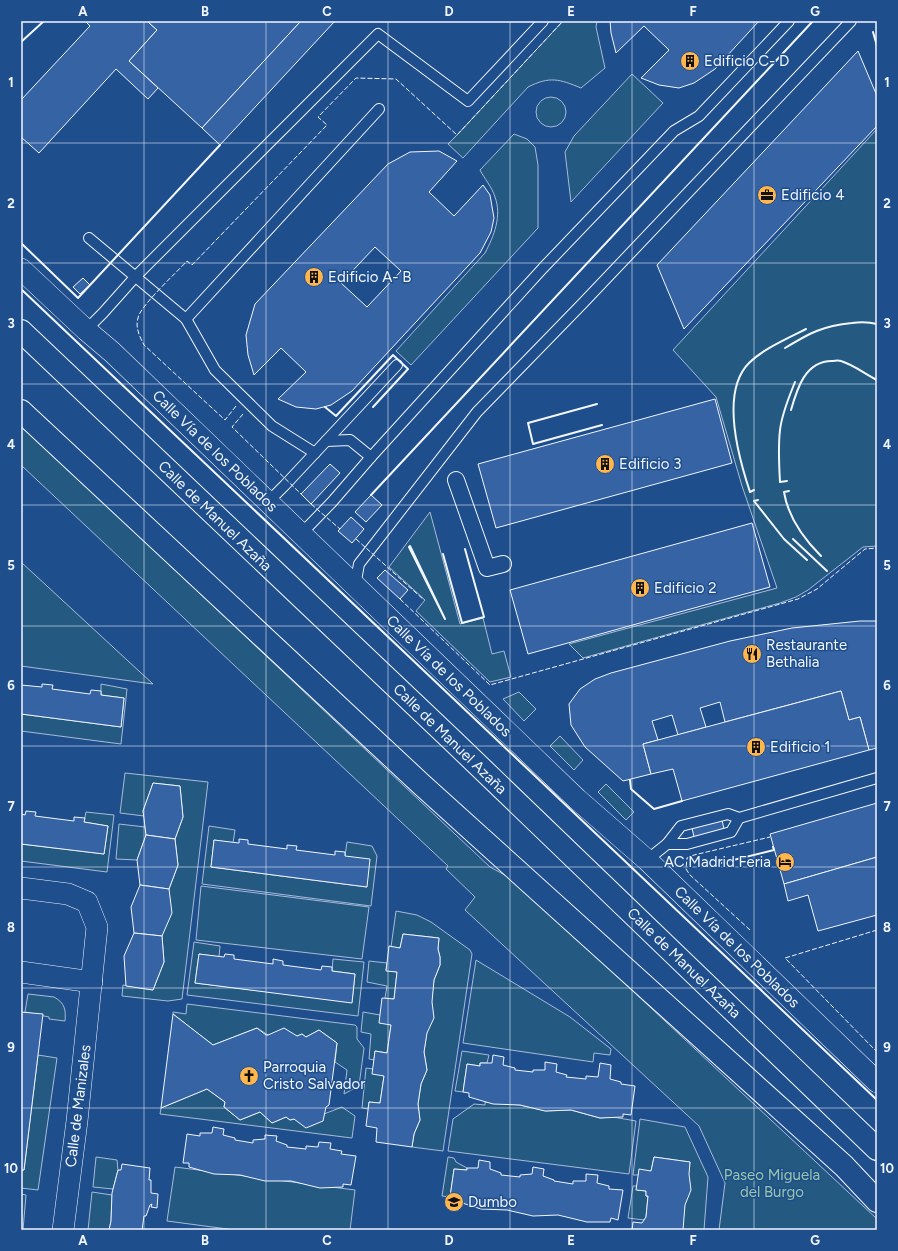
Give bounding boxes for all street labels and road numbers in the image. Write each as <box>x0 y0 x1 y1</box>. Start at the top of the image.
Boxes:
street label: Calle Vía de los Poblados <box>149 387 281 515</box>
street label: Calle de Manuel Azaña <box>154 457 276 575</box>
street label: Calle Vía de los Poblados <box>383 612 515 740</box>
street label: Calle de Manuel Azaña <box>389 680 511 798</box>
street label: Calle Vía de los Poblados <box>671 883 803 1011</box>
street label: Calle de Manuel Azaña <box>623 904 745 1022</box>
street label: Calle de Manizales <box>62 1044 94 1168</box>

